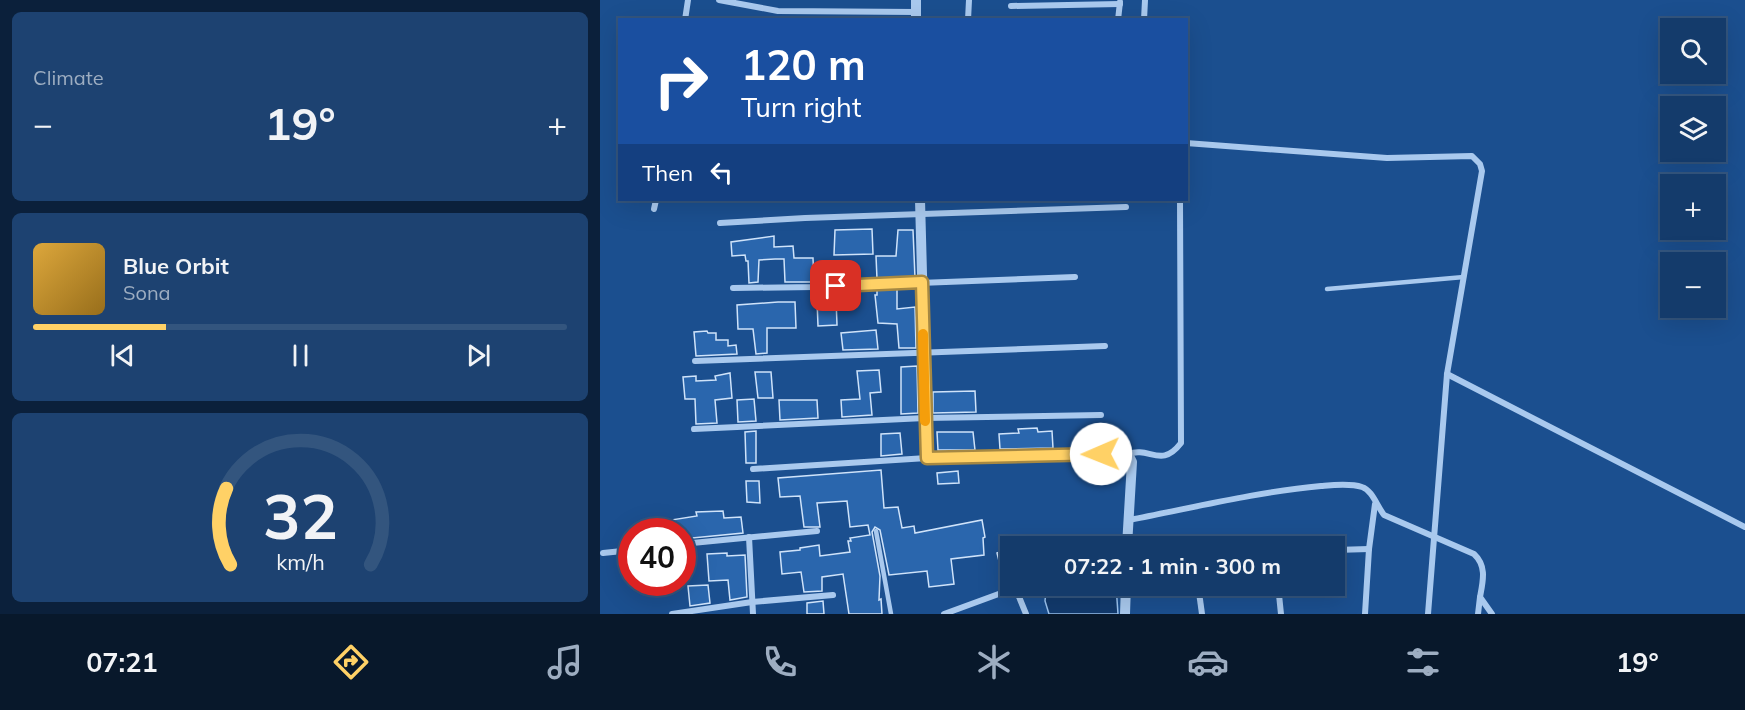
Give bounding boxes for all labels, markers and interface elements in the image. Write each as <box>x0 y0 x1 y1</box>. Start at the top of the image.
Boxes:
map controls <box>1660 18 1726 318</box>
button: search <box>1660 18 1726 84</box>
text: 120 m <box>741 38 866 91</box>
icon: right <box>642 42 720 120</box>
text: Climate <box>33 65 104 90</box>
text: Turn right <box>741 90 861 124</box>
text: 19° <box>264 95 336 151</box>
button: layers <box>1660 96 1726 162</box>
text: − <box>33 103 53 144</box>
text: + <box>547 103 567 144</box>
icon: left <box>705 156 738 189</box>
text: Then <box>642 159 693 187</box>
button: + <box>1660 174 1726 240</box>
text: Blue Orbit <box>123 252 229 280</box>
button: − <box>1660 252 1726 318</box>
pin <box>810 260 861 311</box>
icon: arrive <box>819 269 852 302</box>
text: Sona <box>123 280 171 305</box>
icon: previous <box>106 339 139 372</box>
icon: pause <box>284 339 317 372</box>
icon: next <box>462 339 495 372</box>
position arrow <box>1069 422 1133 486</box>
text: 32 <box>263 476 337 555</box>
speed limit sign: 40 <box>618 518 696 596</box>
text: km/h <box>276 548 324 575</box>
text: 07:22 · 1 min · 300 m <box>1064 552 1281 580</box>
icon: directions <box>330 641 372 683</box>
icon: music <box>544 641 586 683</box>
icon: phone <box>759 641 801 683</box>
icon: climate <box>973 641 1015 683</box>
icon: car <box>1187 641 1229 683</box>
icon: filters <box>1402 641 1444 683</box>
text: 07:21 <box>86 645 158 679</box>
text: 19° <box>1616 645 1659 679</box>

